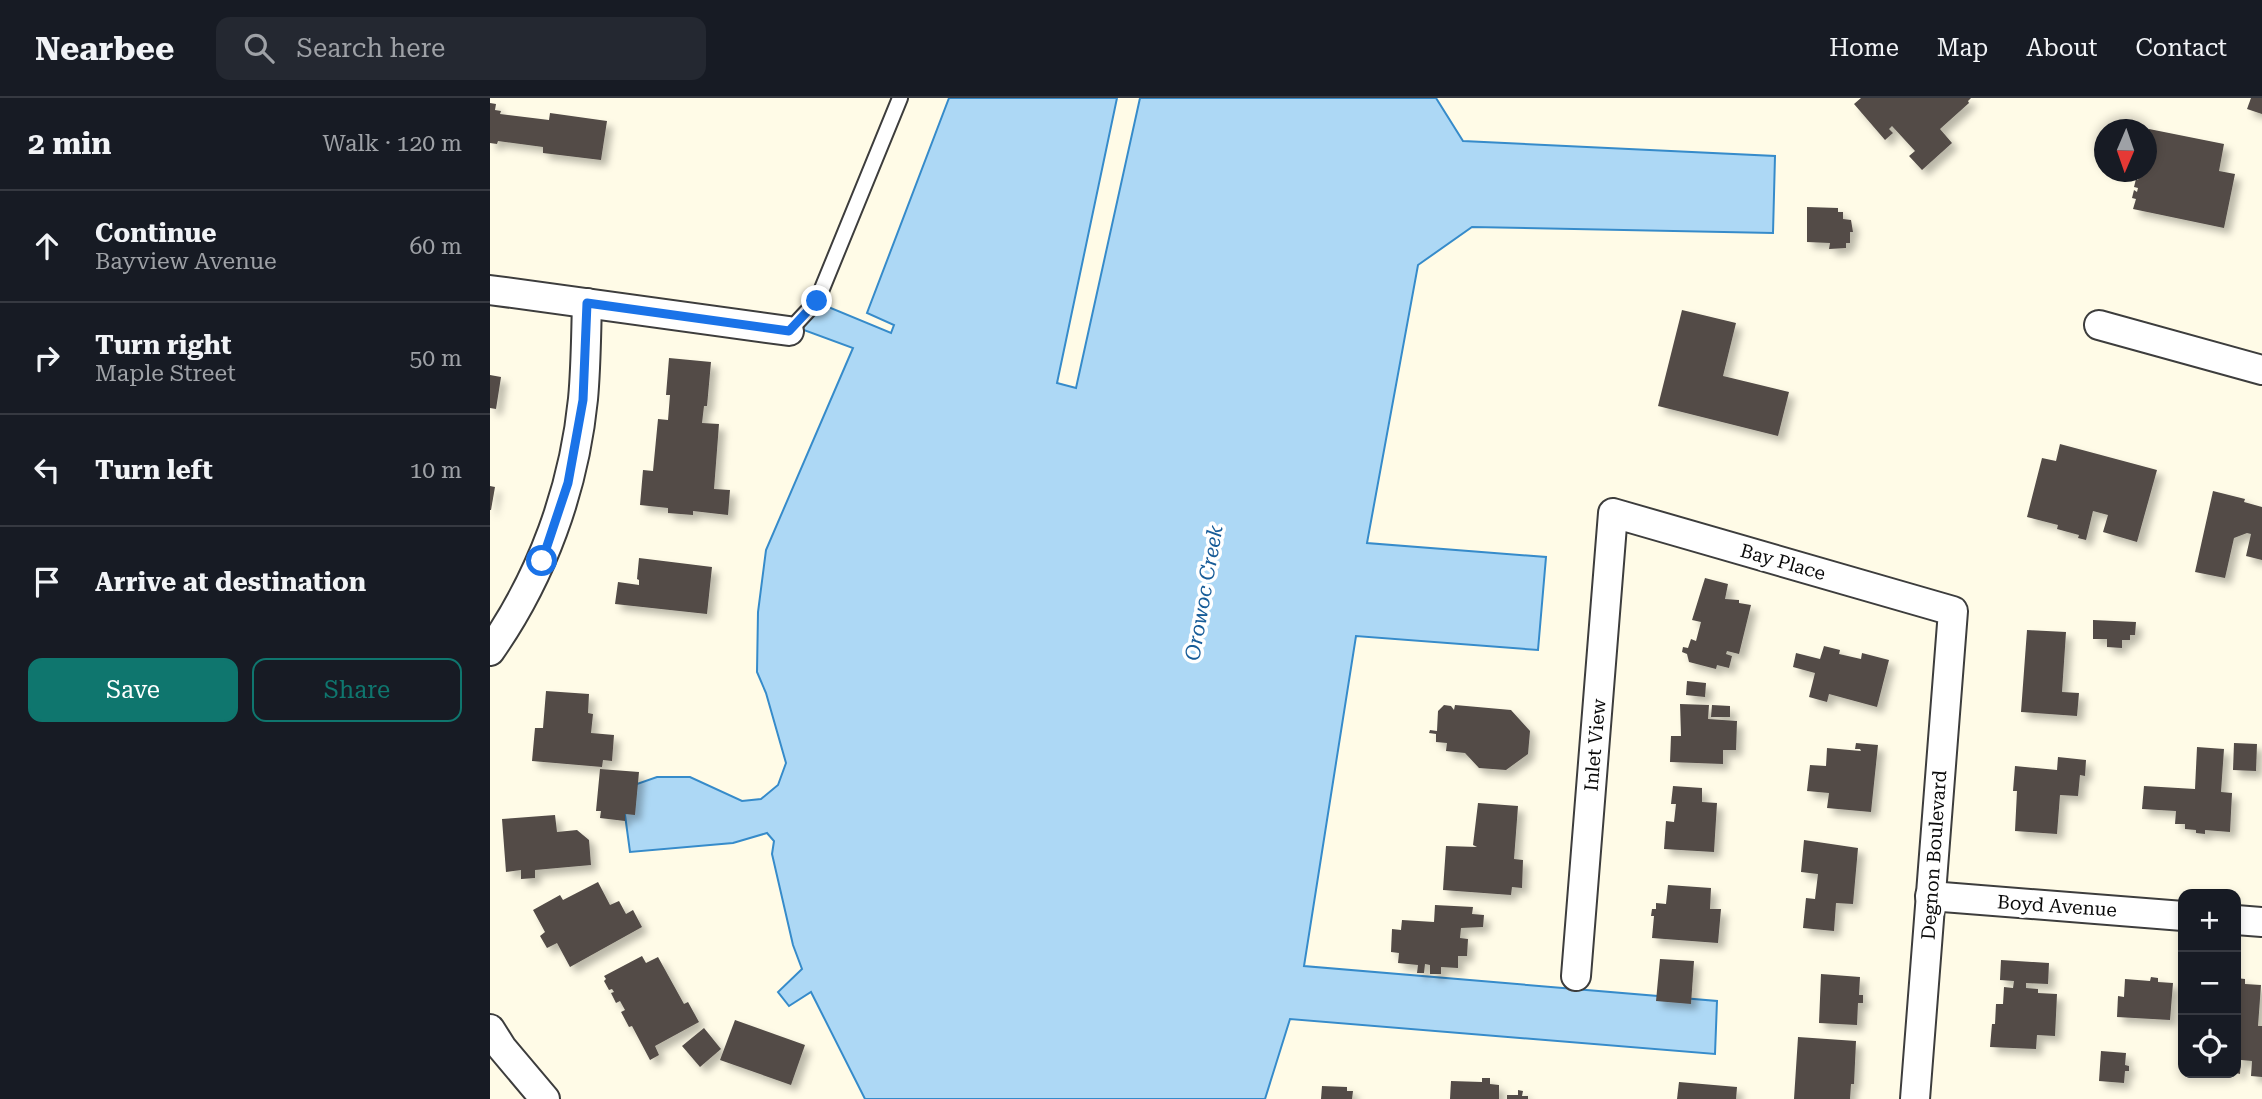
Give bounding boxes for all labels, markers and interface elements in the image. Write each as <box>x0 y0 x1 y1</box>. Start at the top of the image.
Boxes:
search box <box>216 17 706 80</box>
text: Nearbee <box>35 29 174 68</box>
icon: search <box>240 29 278 67</box>
text: Search here <box>296 33 445 63</box>
text: Home <box>1829 34 1899 62</box>
text: Map <box>1937 34 1988 62</box>
text: About <box>2026 34 2097 62</box>
text: Contact <box>2135 34 2227 62</box>
north arrow <box>2094 119 2157 182</box>
text: 2 min <box>28 126 111 161</box>
text: Walk · 120 m <box>323 130 462 157</box>
text: Continue <box>95 218 217 248</box>
icon: ahead <box>28 227 66 265</box>
text: 60 m <box>409 233 462 260</box>
text: Bayview Avenue <box>95 248 277 275</box>
route end <box>801 285 832 316</box>
text: Turn right <box>95 330 231 360</box>
icon: right <box>28 339 66 377</box>
text: 50 m <box>409 345 462 372</box>
text: Maple Street <box>95 360 236 387</box>
icon: left <box>28 451 66 489</box>
text: Turn left <box>95 455 213 485</box>
text: 10 m <box>409 457 462 484</box>
water label: Orowoc Creek <box>1180 523 1228 663</box>
street label: Bay Place <box>1738 539 1828 585</box>
route start <box>526 545 557 576</box>
icon: arrive <box>28 563 66 601</box>
text: Arrive at destination <box>95 567 366 597</box>
button: Save <box>28 658 238 722</box>
button: Share <box>252 658 462 722</box>
street label: Inlet View <box>1580 698 1611 792</box>
street label: Degnon Boulevard <box>1917 769 1951 941</box>
map controls <box>2178 889 2241 1078</box>
button: + <box>2178 889 2241 952</box>
street label: Boyd Avenue <box>1996 890 2118 922</box>
button: − <box>2178 952 2241 1015</box>
button: locate <box>2178 1015 2241 1078</box>

